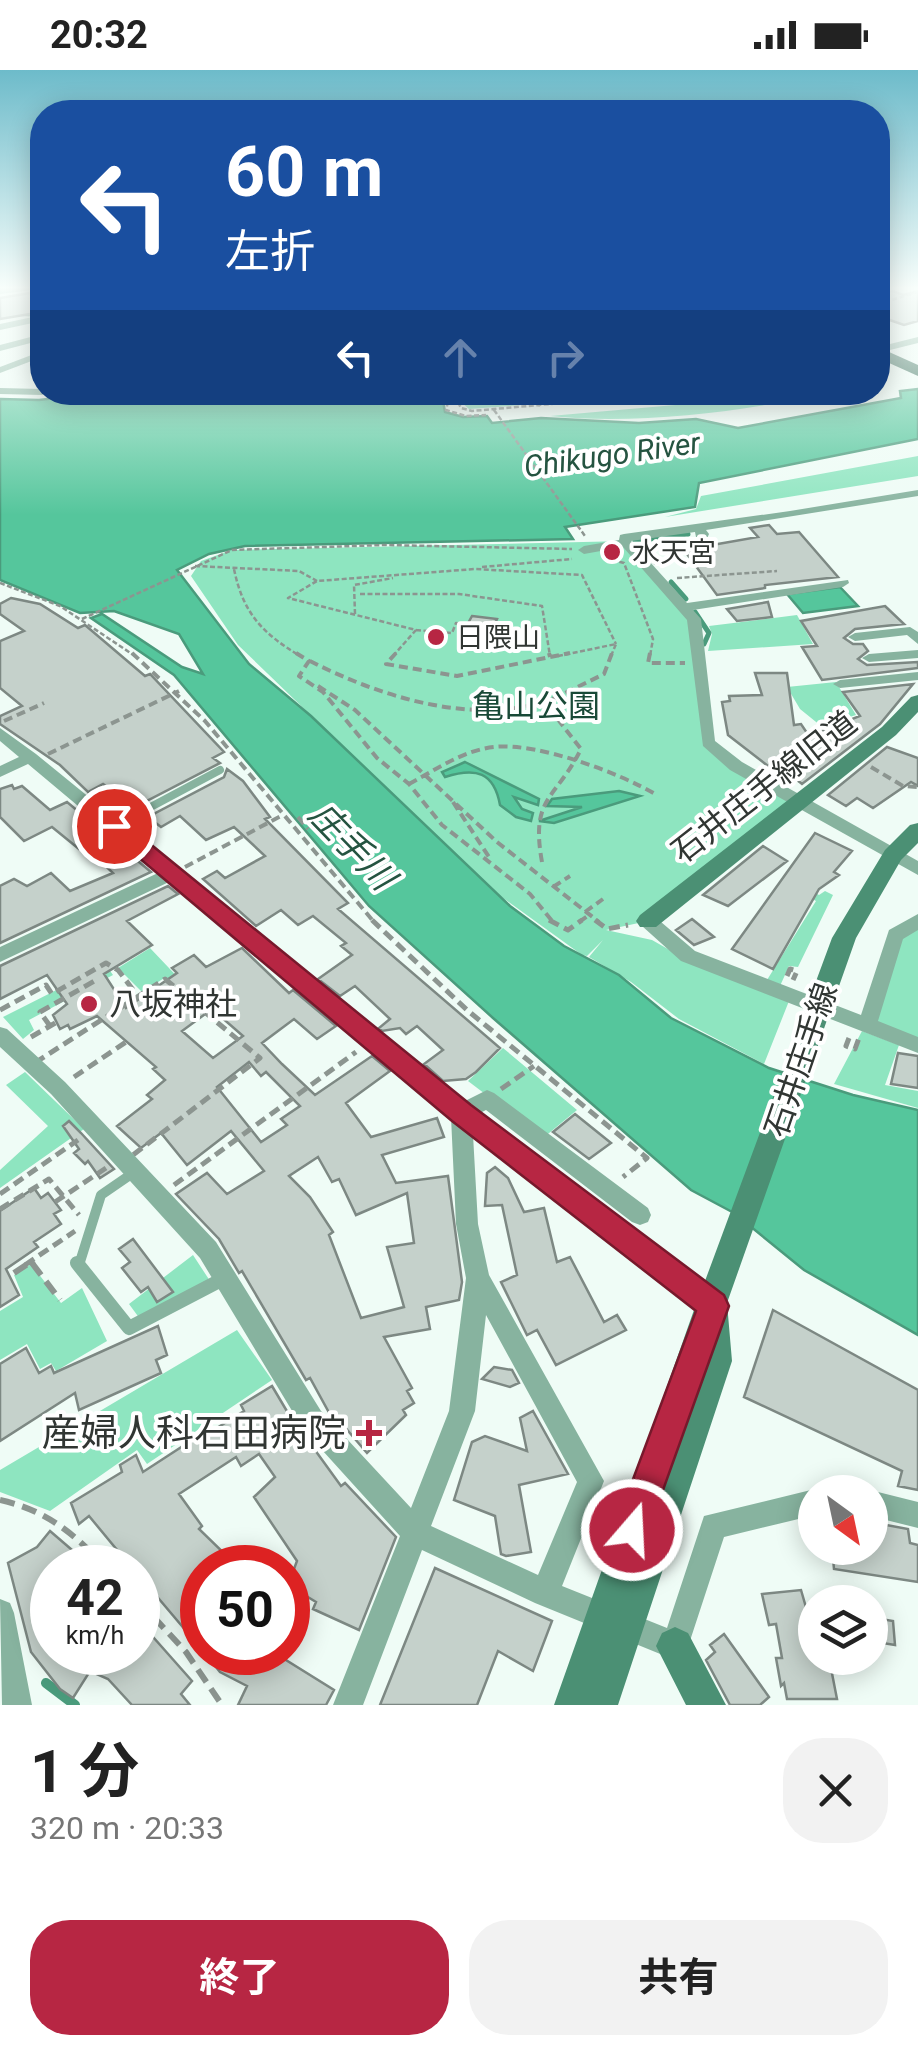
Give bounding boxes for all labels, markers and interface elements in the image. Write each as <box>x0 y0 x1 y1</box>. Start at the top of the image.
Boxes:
text: 20:32 <box>50 13 148 57</box>
text: 60 m <box>225 131 383 213</box>
icon: left <box>60 140 190 270</box>
text: 左折 <box>225 225 315 278</box>
icon: left <box>328 330 383 385</box>
icon: ahead <box>433 330 488 385</box>
icon: right <box>538 330 593 385</box>
water label: Chikugo River <box>522 425 703 484</box>
place label: 水天宮 <box>632 536 716 569</box>
marker: 水天宮 <box>601 541 623 563</box>
place label: 日隈山 <box>456 621 540 654</box>
marker: 日隈山 <box>425 626 447 648</box>
park label: 亀山公園 <box>472 687 600 725</box>
street label: 石井庄手線旧道 <box>664 703 864 871</box>
pin <box>72 784 157 869</box>
water label: 庄手川 <box>300 794 406 901</box>
icon: arrive <box>87 799 142 854</box>
street label: 石井庄手線 <box>757 978 845 1142</box>
place label: 八坂神社 <box>109 985 237 1023</box>
marker: 八坂神社 <box>78 993 100 1015</box>
place label: 産婦人科石田病院 <box>42 1411 346 1455</box>
marker: 産婦人科石田病院 <box>356 1420 382 1446</box>
north arrow <box>798 1475 888 1565</box>
map controls <box>798 1475 888 1675</box>
position arrow <box>580 1478 684 1582</box>
speed limit sign: 50 <box>180 1545 310 1675</box>
text: 42 <box>66 1569 124 1627</box>
button: layers <box>798 1585 888 1675</box>
text: km/h <box>66 1621 124 1650</box>
text: 1 分 <box>30 1736 139 1807</box>
button: close <box>783 1738 888 1843</box>
text: 320 m · 20:33 <box>30 1809 224 1847</box>
button: 終了 <box>30 1920 449 2035</box>
button: 共有 <box>469 1920 888 2035</box>

